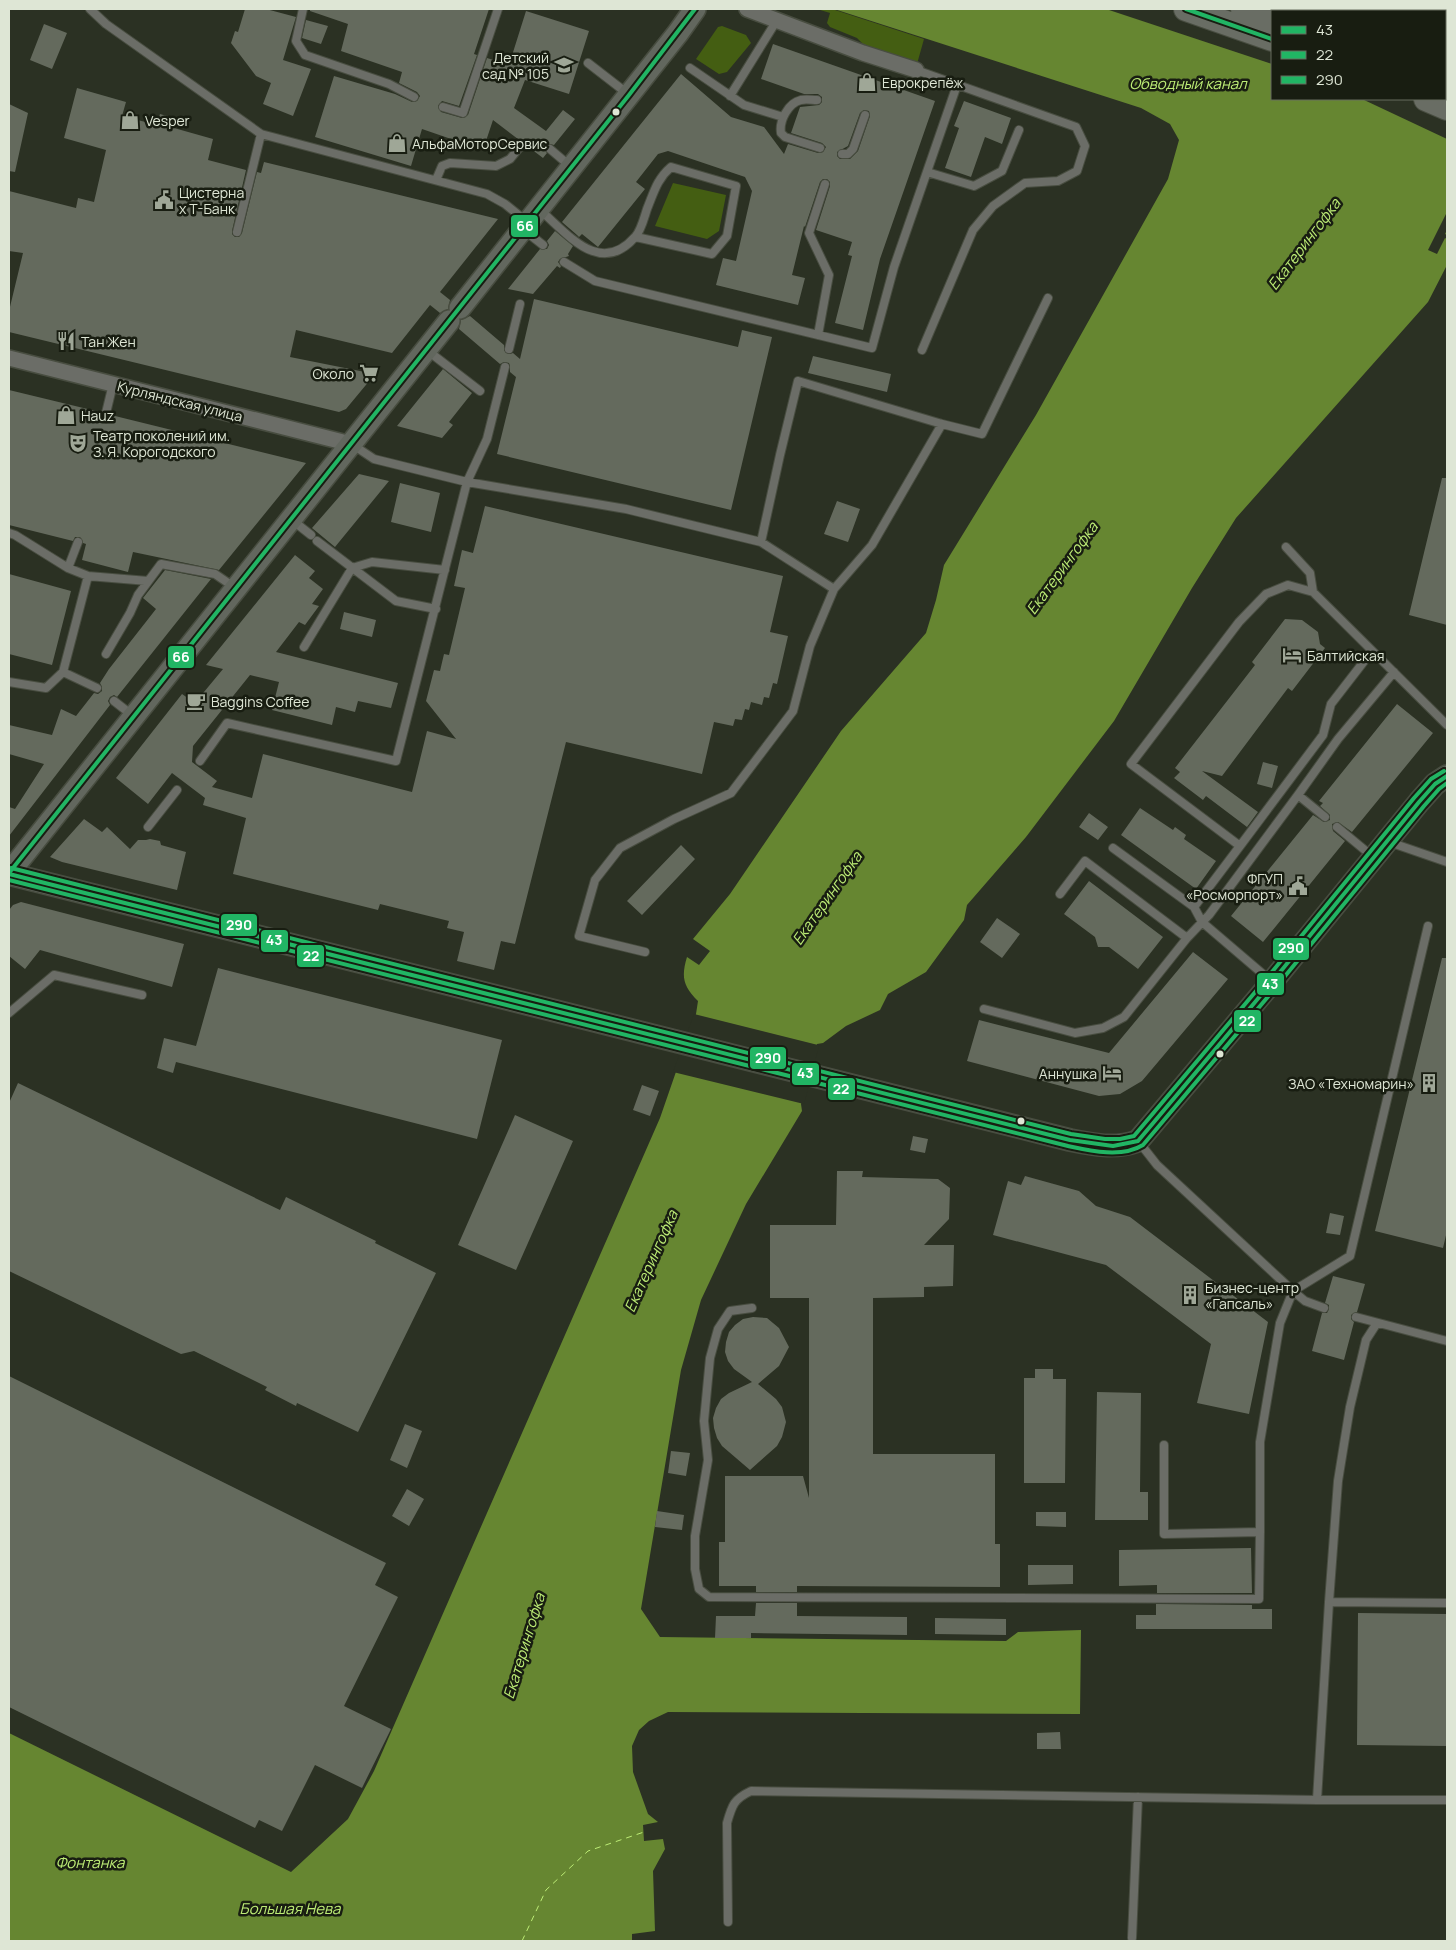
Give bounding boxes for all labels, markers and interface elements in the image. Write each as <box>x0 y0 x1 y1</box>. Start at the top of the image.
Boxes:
legend <box>1271 10 1446 100</box>
text: 43 <box>1316 19 1333 40</box>
text: 22 <box>1316 44 1333 65</box>
place label: Детский сад № 105 <box>482 48 549 83</box>
school or university icon: Детский сад № 105 <box>553 54 575 76</box>
text: 290 <box>1316 69 1343 90</box>
shop icon: Еврокрепёж <box>856 71 878 93</box>
place label: Еврокрепёж <box>882 73 963 92</box>
water label: Обводный канал <box>1129 73 1248 94</box>
unlabelled marker <box>611 107 621 117</box>
shop icon: Vesper <box>119 109 141 131</box>
place label: Vesper <box>145 111 190 130</box>
shop icon: АльфаМоторСервис <box>386 132 408 154</box>
place label: АльфаМоторСервис <box>412 134 548 153</box>
place label: Цистерна х Т-Банк <box>179 183 244 218</box>
public building icon: Цистерна х Т-Банк <box>153 189 175 211</box>
water label: Екатерингофка <box>1263 194 1346 294</box>
line badge: 66 <box>510 214 539 238</box>
text: 66 <box>516 216 534 235</box>
restaurant icon: Тан Жен <box>55 330 77 352</box>
place label: Тан Жен <box>81 332 136 351</box>
supermarket icon: Около <box>358 362 380 384</box>
place label: Около <box>312 364 354 383</box>
street label: Курляндская улица <box>115 376 245 426</box>
shop icon: Hauz <box>55 404 77 426</box>
place label: Hauz <box>81 406 114 425</box>
place label: Театр поколений им. З. Я. Корогодского <box>93 426 230 461</box>
theatre icon: Театр поколений им. З. Я. Корогодского <box>67 432 89 454</box>
water label: Екатерингофка <box>1021 517 1103 618</box>
hotel icon: Балтийская <box>1281 644 1303 666</box>
line badge: 66 <box>167 645 195 669</box>
place label: Балтийская <box>1307 646 1385 665</box>
text: 66 <box>172 647 190 666</box>
cafe icon: Baggins Coffee <box>185 690 207 712</box>
place label: Baggins Coffee <box>211 692 309 711</box>
water label: Екатерингофка <box>787 847 867 949</box>
place label: ФГУП «Росморпорт» <box>1186 869 1283 904</box>
public building icon: ФГУП «Росморпорт» <box>1287 875 1309 897</box>
line badge: 290 <box>220 913 258 937</box>
text: 290 <box>226 915 252 934</box>
line badge: 43 <box>260 929 289 953</box>
text: 43 <box>266 930 282 949</box>
line badge: 290 <box>1272 937 1310 961</box>
text: 290 <box>1278 938 1304 957</box>
line badge: 22 <box>296 944 325 968</box>
text: 22 <box>303 946 319 965</box>
line badge: 43 <box>1256 972 1285 996</box>
text: 43 <box>1262 974 1278 993</box>
line badge: 22 <box>1233 1009 1262 1033</box>
text: 22 <box>1239 1011 1255 1030</box>
line badge: 290 <box>749 1046 787 1070</box>
text: 290 <box>755 1048 781 1067</box>
unlabelled marker <box>1215 1049 1225 1059</box>
line badge: 43 <box>791 1062 820 1086</box>
hotel icon: Аннушка <box>1101 1062 1123 1084</box>
text: 43 <box>797 1063 813 1082</box>
place label: Аннушка <box>1039 1064 1097 1083</box>
building icon: ЗАО «Техномарин» <box>1418 1072 1440 1094</box>
place label: ЗАО «Техномарин» <box>1288 1074 1414 1093</box>
line badge: 22 <box>827 1077 856 1101</box>
text: 22 <box>833 1079 849 1098</box>
unlabelled marker <box>1016 1116 1026 1126</box>
water label: Екатерингофка <box>619 1206 683 1315</box>
place label: Бизнес-центр «Гапсаль» <box>1205 1278 1299 1313</box>
building icon: Бизнес-центр «Гапсаль» <box>1179 1284 1201 1306</box>
water label: Екатерингофка <box>498 1590 550 1701</box>
water label: Фонтанка <box>56 1852 125 1873</box>
water label: Большая Нева <box>240 1898 341 1919</box>

